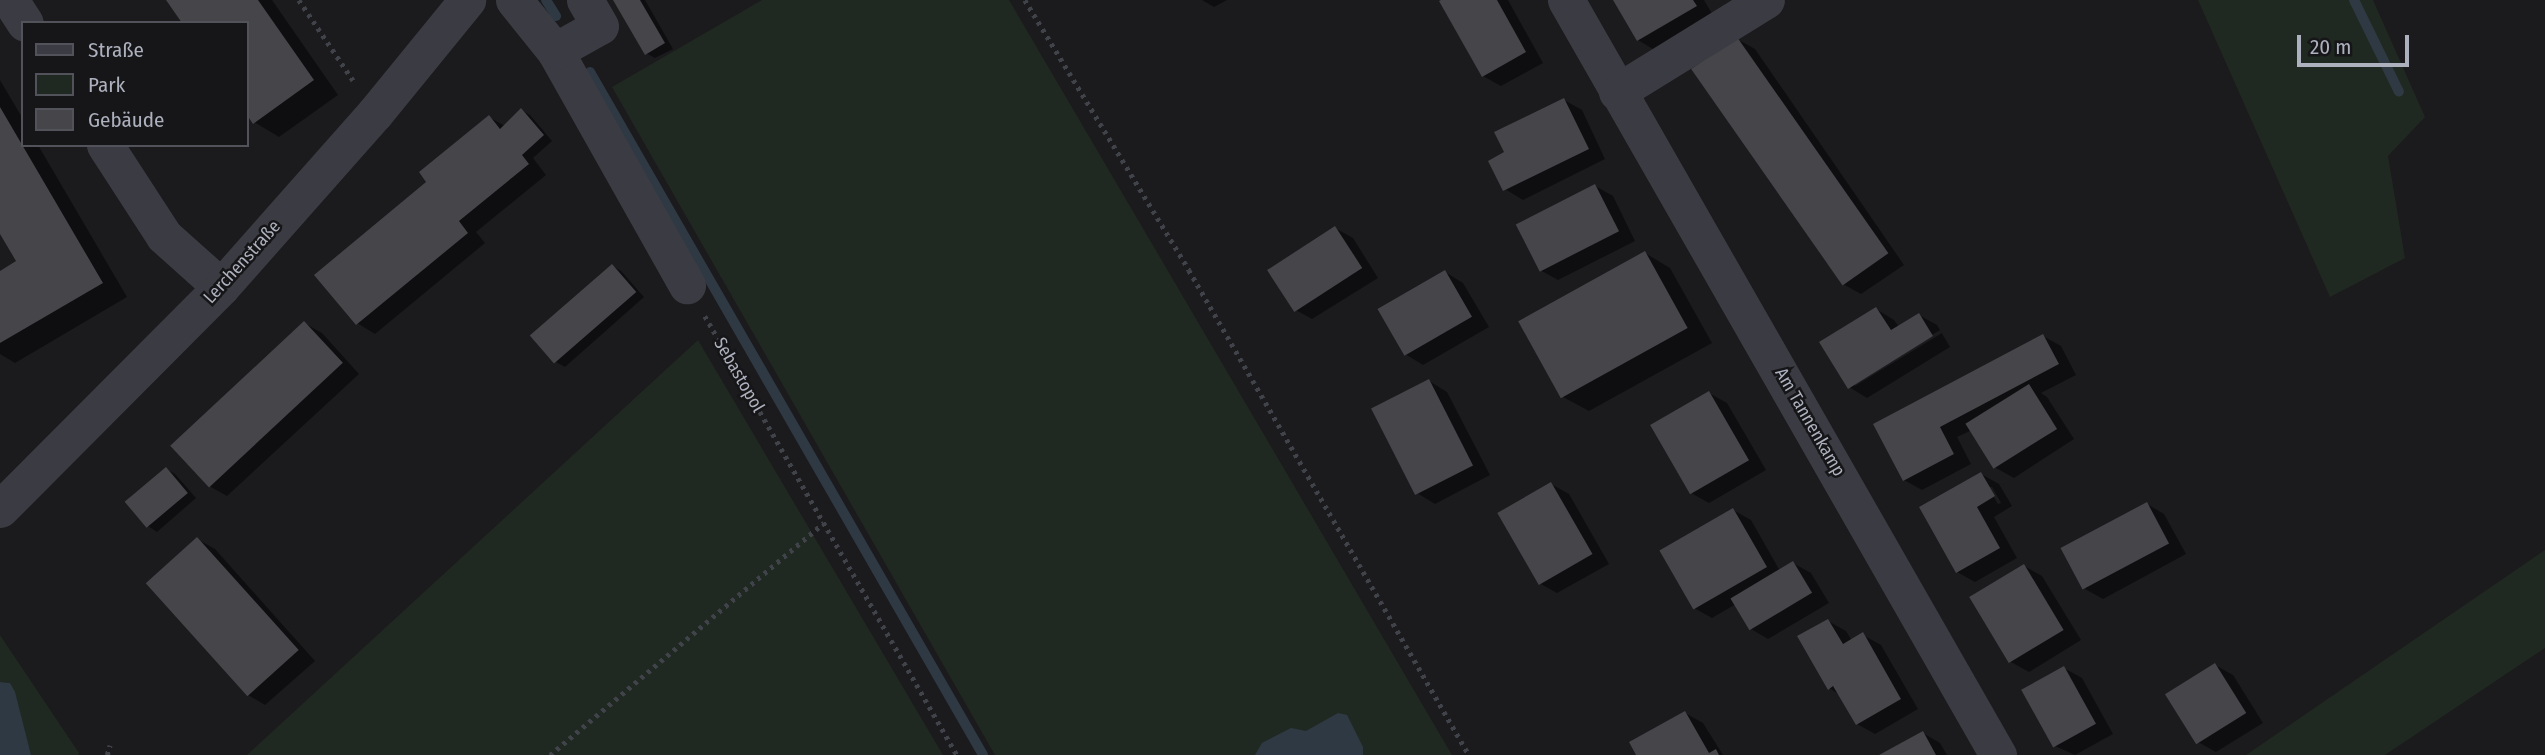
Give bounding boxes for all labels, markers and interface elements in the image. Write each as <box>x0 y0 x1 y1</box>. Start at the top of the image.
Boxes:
legend <box>21 21 248 147</box>
scale bar <box>2300 21 2412 65</box>
text: 20 m <box>2310 34 2351 60</box>
text: Straße <box>88 37 144 63</box>
text: Park <box>88 72 125 98</box>
text: Gebäude <box>88 107 164 133</box>
street label: Lerchenstraße <box>199 216 285 308</box>
street label: Sebastopol <box>709 334 769 416</box>
street label: Am Tannenkamp <box>1770 364 1850 480</box>

